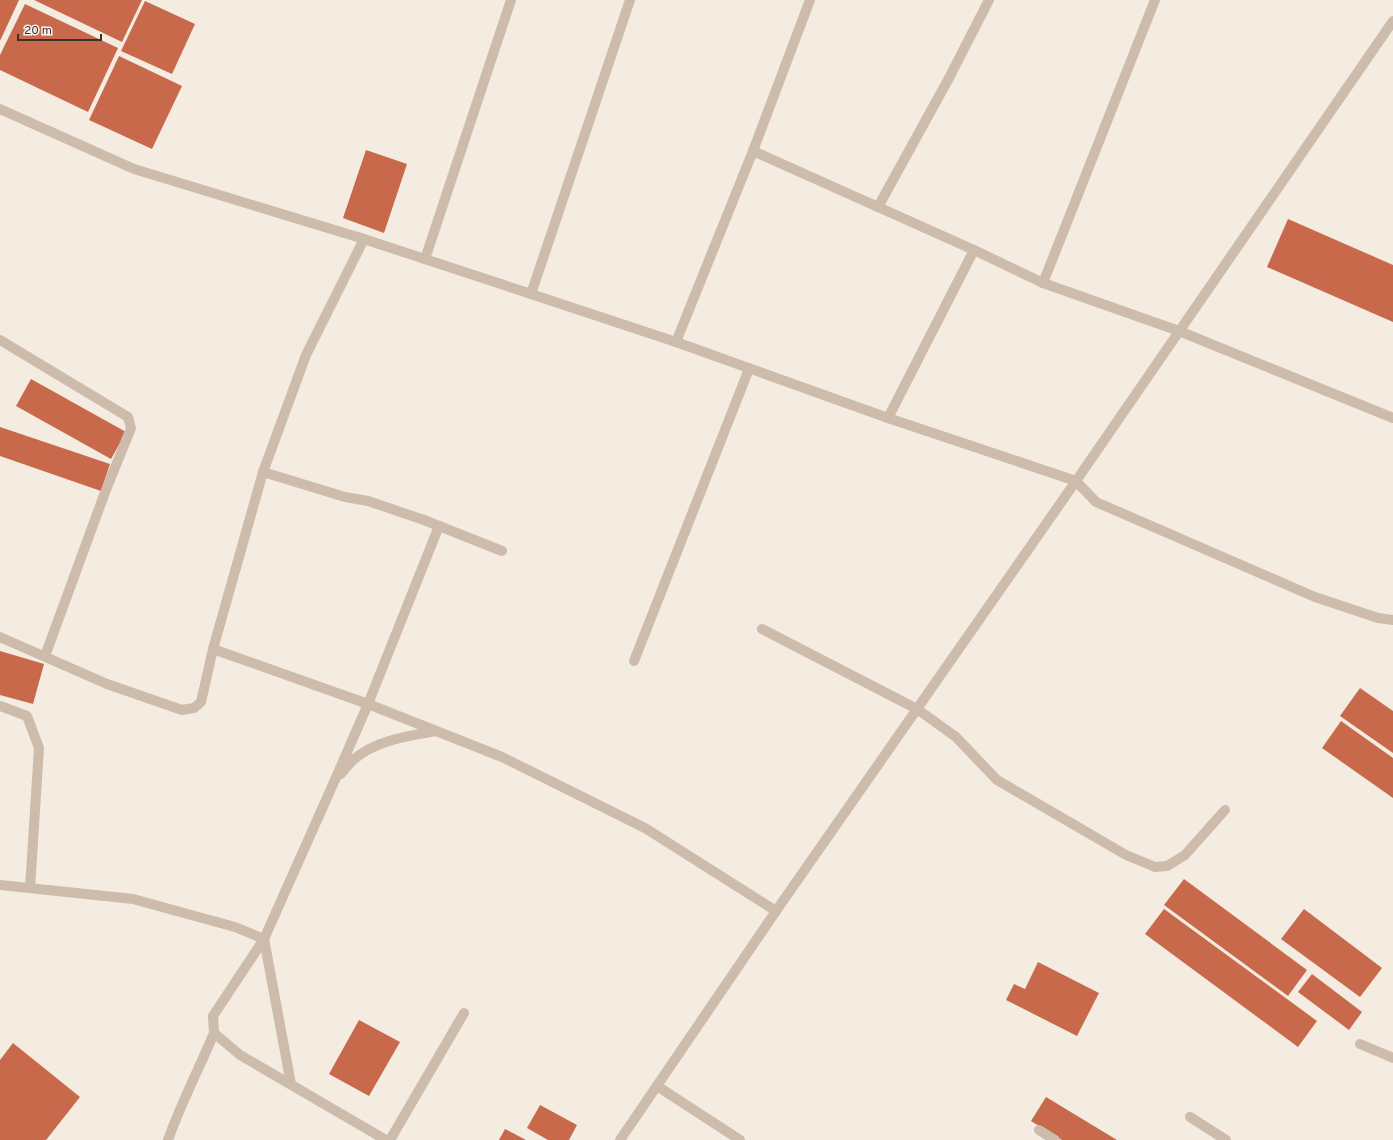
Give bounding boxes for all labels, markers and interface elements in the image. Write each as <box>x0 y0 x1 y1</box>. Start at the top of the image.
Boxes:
scale bar <box>18 16 101 42</box>
text: 20 m <box>24 23 52 39</box>

